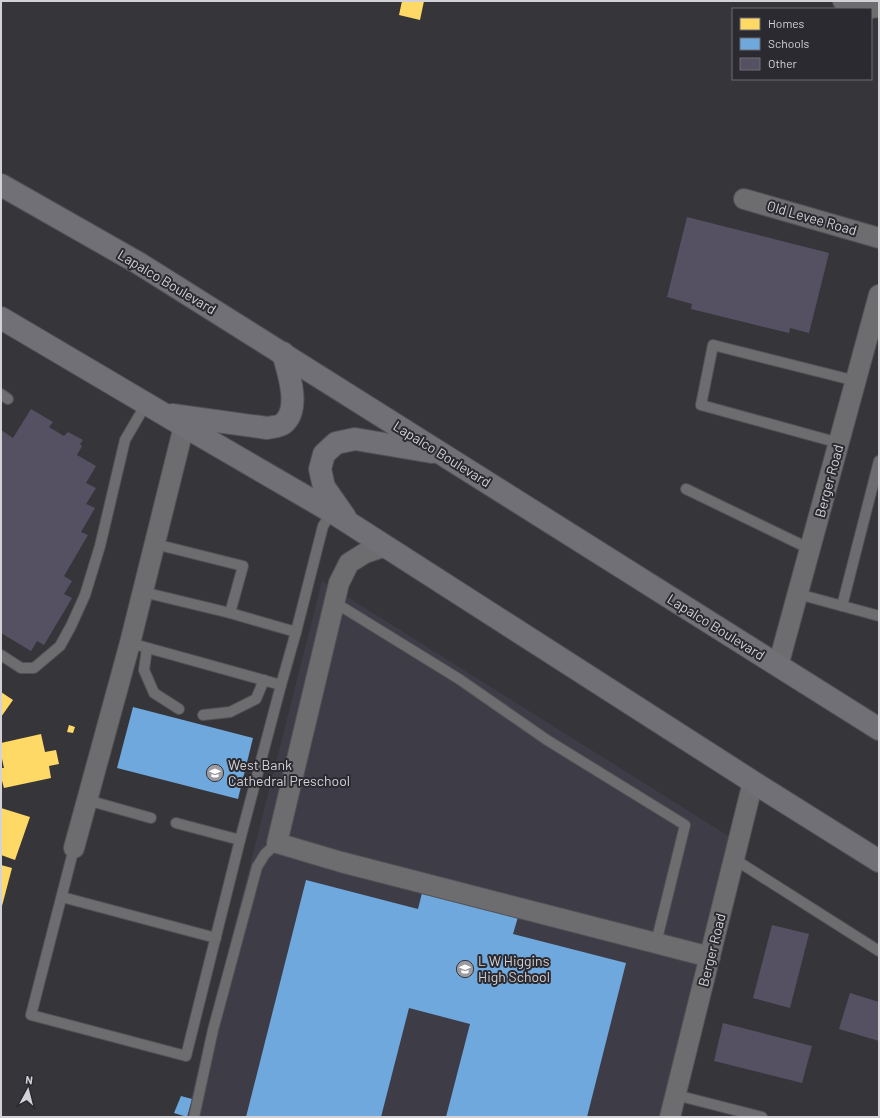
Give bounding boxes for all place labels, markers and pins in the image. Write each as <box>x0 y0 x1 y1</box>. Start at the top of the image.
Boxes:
place label: West Bank Cathedral Preschool <box>228 756 350 789</box>
school or university icon: West Bank Cathedral Preschool <box>205 763 225 783</box>
place label: L W Higgins High School <box>478 952 550 985</box>
school or university icon: L W Higgins High School <box>455 959 475 979</box>

